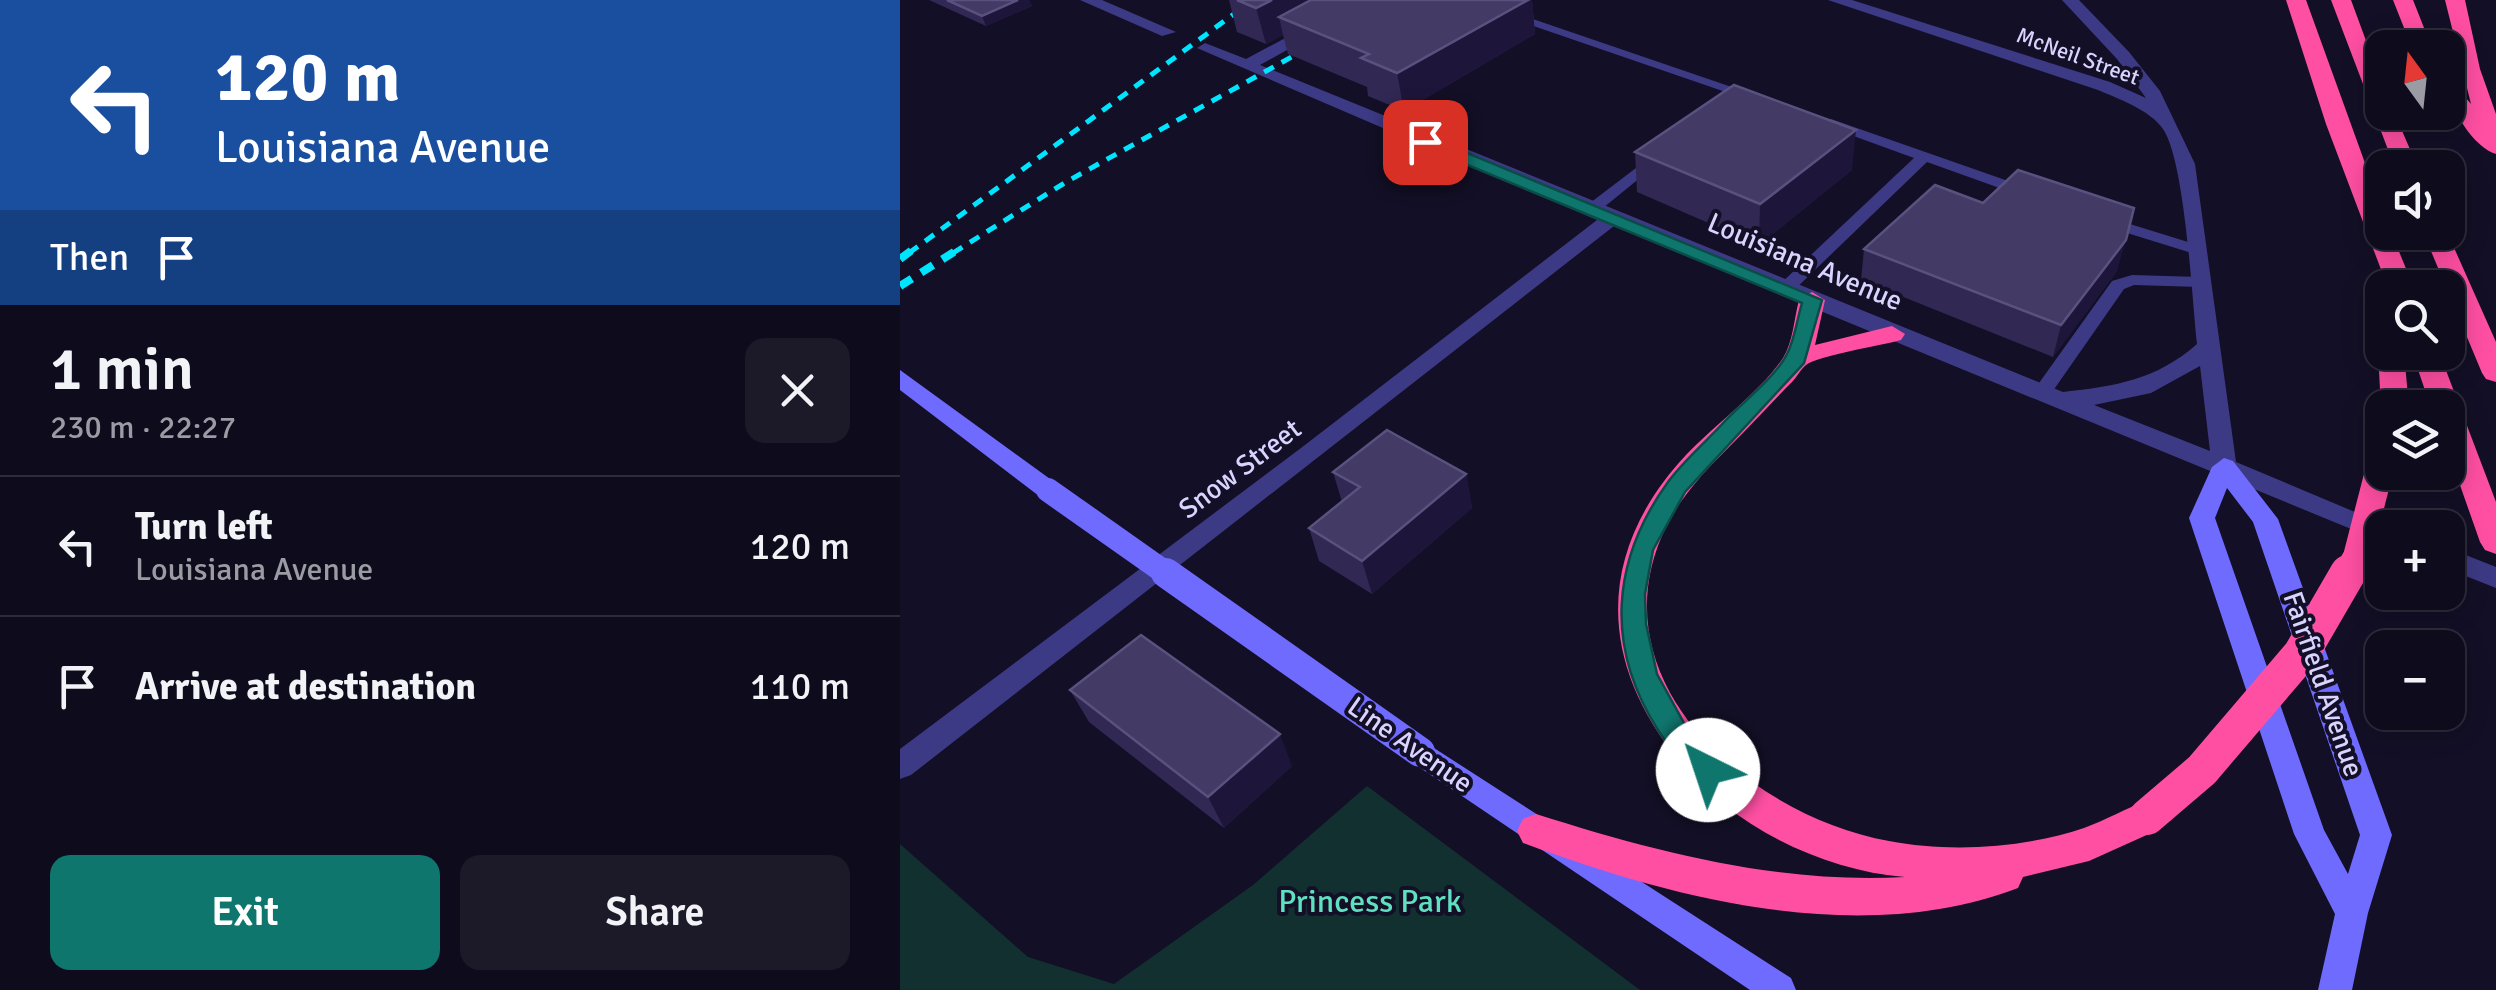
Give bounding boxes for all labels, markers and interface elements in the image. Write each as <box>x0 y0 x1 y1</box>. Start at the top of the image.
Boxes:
street label: McNeil Street <box>2013 21 2143 91</box>
north arrow <box>2365 30 2465 130</box>
map controls <box>2365 30 2465 730</box>
text: 120 m <box>215 34 400 120</box>
icon: left <box>50 40 180 170</box>
pin <box>1383 100 1468 185</box>
icon: arrive <box>1398 115 1453 170</box>
text: Louisiana Avenue <box>215 120 550 175</box>
button: sound <box>2365 150 2465 250</box>
street label: Louisiana Avenue <box>1702 206 1908 318</box>
icon: arrive <box>149 230 204 285</box>
text: Then <box>50 234 129 281</box>
button: search <box>2365 270 2465 370</box>
text: 1 min <box>50 333 194 407</box>
button: close <box>745 338 850 443</box>
button: layers <box>2365 390 2465 490</box>
text: 230 m · 22:27 <box>50 408 236 447</box>
street label: Snow Street <box>1172 412 1308 526</box>
text: Turn left <box>135 503 273 550</box>
button: + <box>2365 510 2465 610</box>
icon: left <box>50 519 105 574</box>
text: 120 m <box>750 523 850 570</box>
text: Louisiana Avenue <box>135 550 373 589</box>
street label: Fairfield Avenue <box>2275 587 2371 781</box>
button: − <box>2365 630 2465 730</box>
icon: arrive <box>50 659 105 714</box>
text: Arrive at destination <box>135 663 476 710</box>
text: 110 m <box>750 663 850 710</box>
street label: Line Avenue <box>1341 690 1479 800</box>
position arrow <box>1656 718 1760 822</box>
button: Exit <box>50 855 440 970</box>
button: Share <box>460 855 850 970</box>
park label: Princess Park <box>1278 882 1462 921</box>

